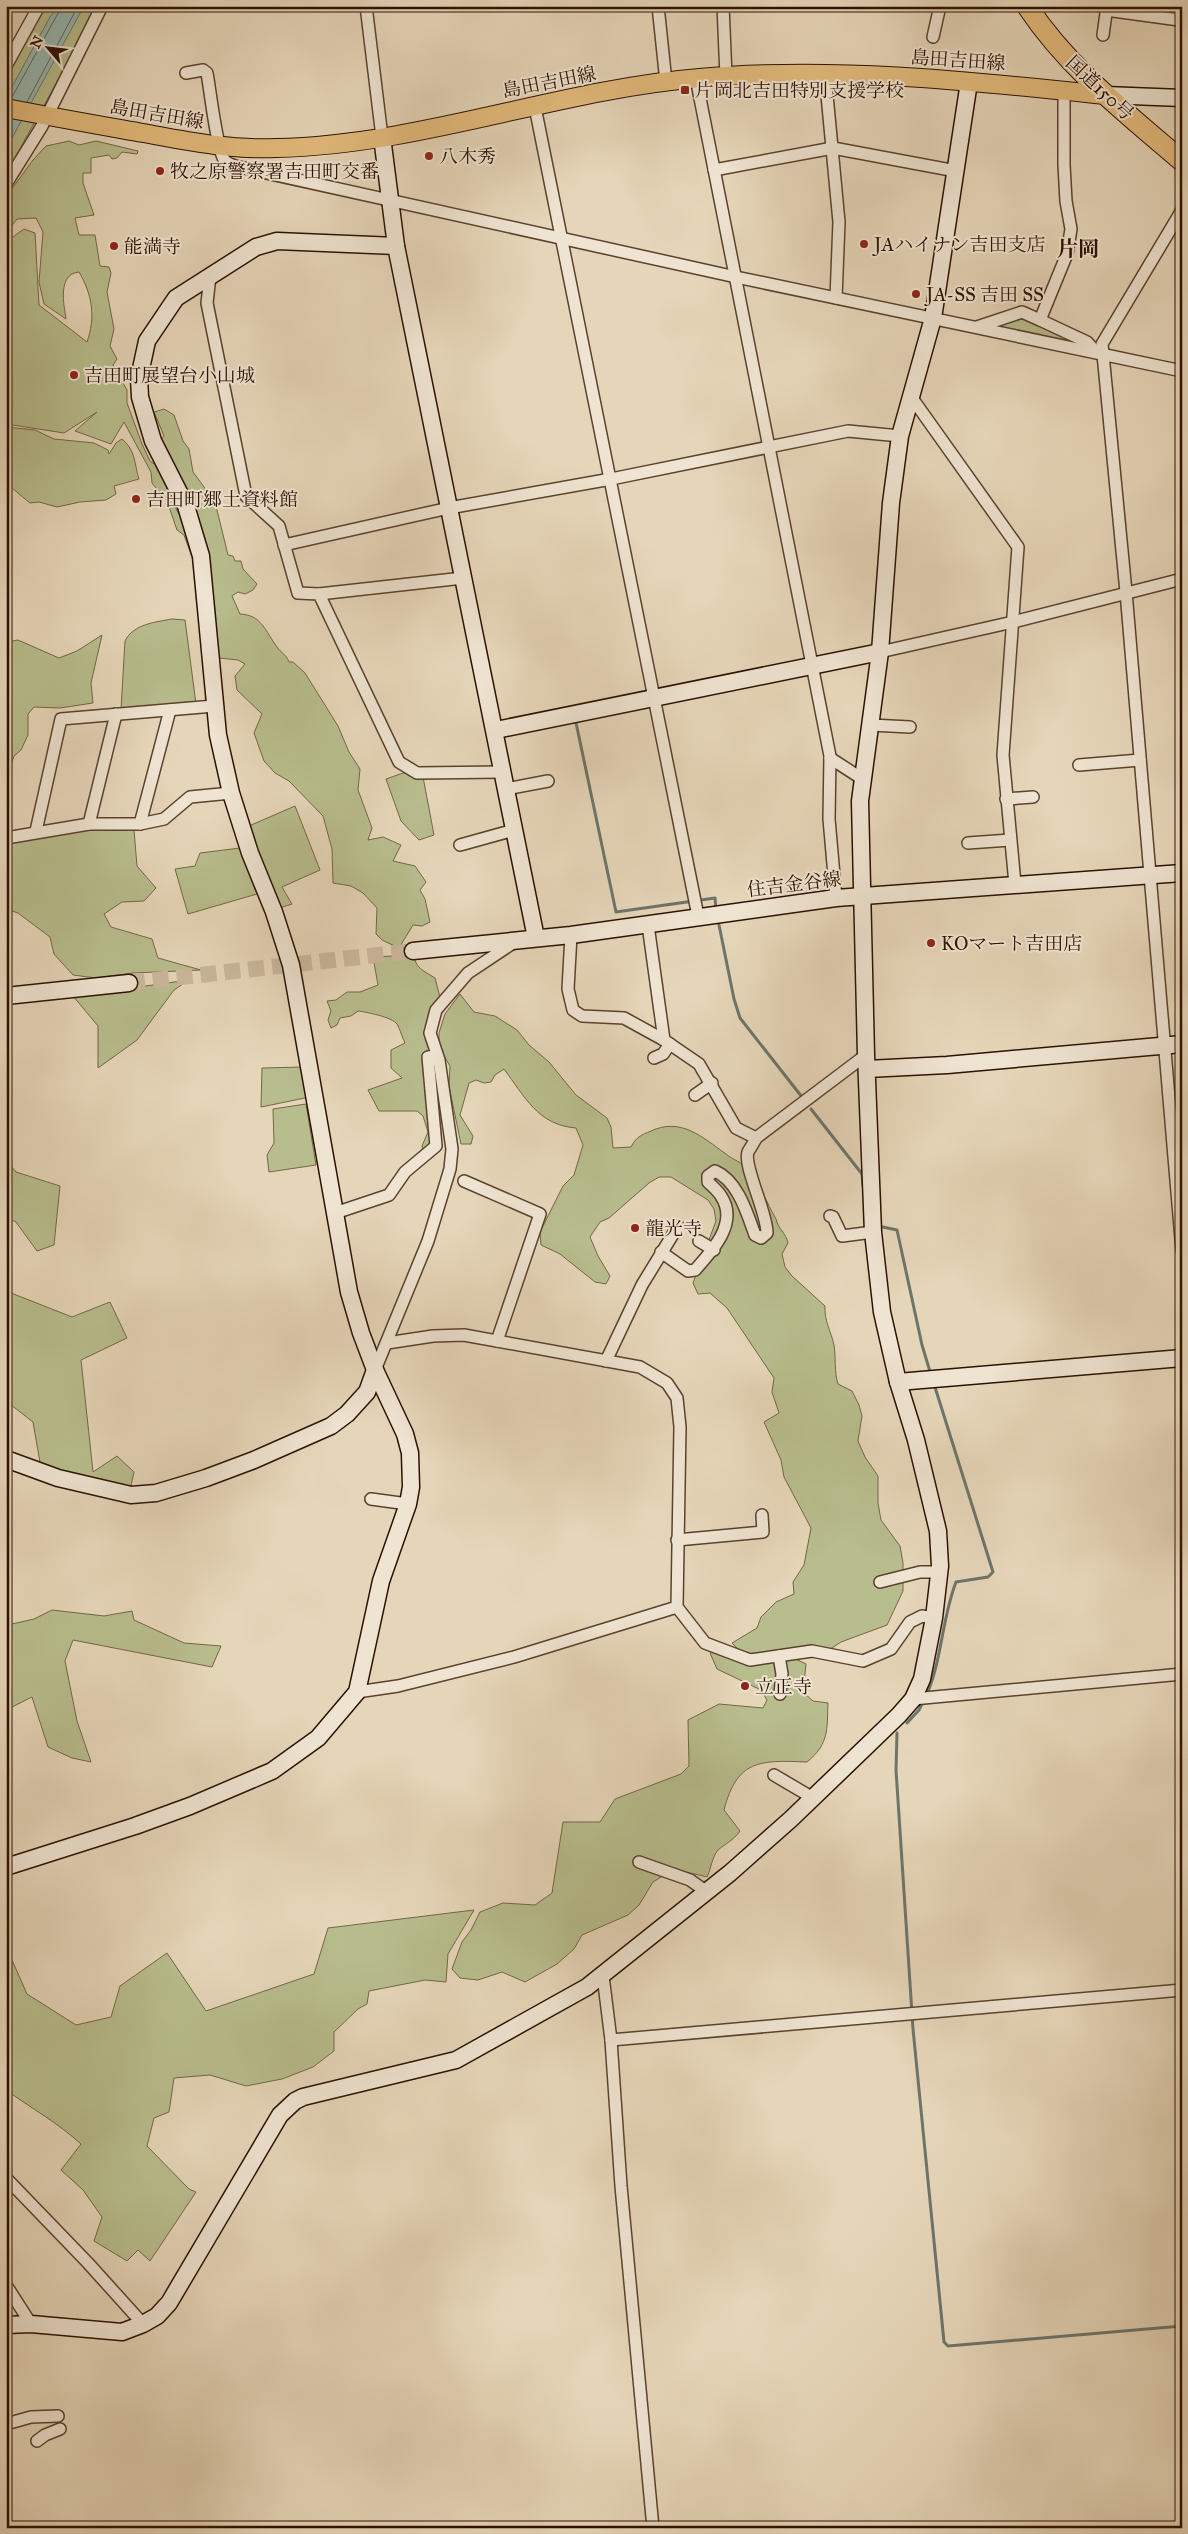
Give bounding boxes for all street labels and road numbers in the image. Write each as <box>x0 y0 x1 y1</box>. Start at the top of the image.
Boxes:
street label: 島田吉田線 <box>910 45 1006 75</box>
street label: 国道150号 <box>1061 51 1139 125</box>
street label: 島田吉田線 <box>500 62 598 102</box>
street label: 島田吉田線 <box>108 94 206 134</box>
street label: 住吉金谷線 <box>745 867 843 901</box>

